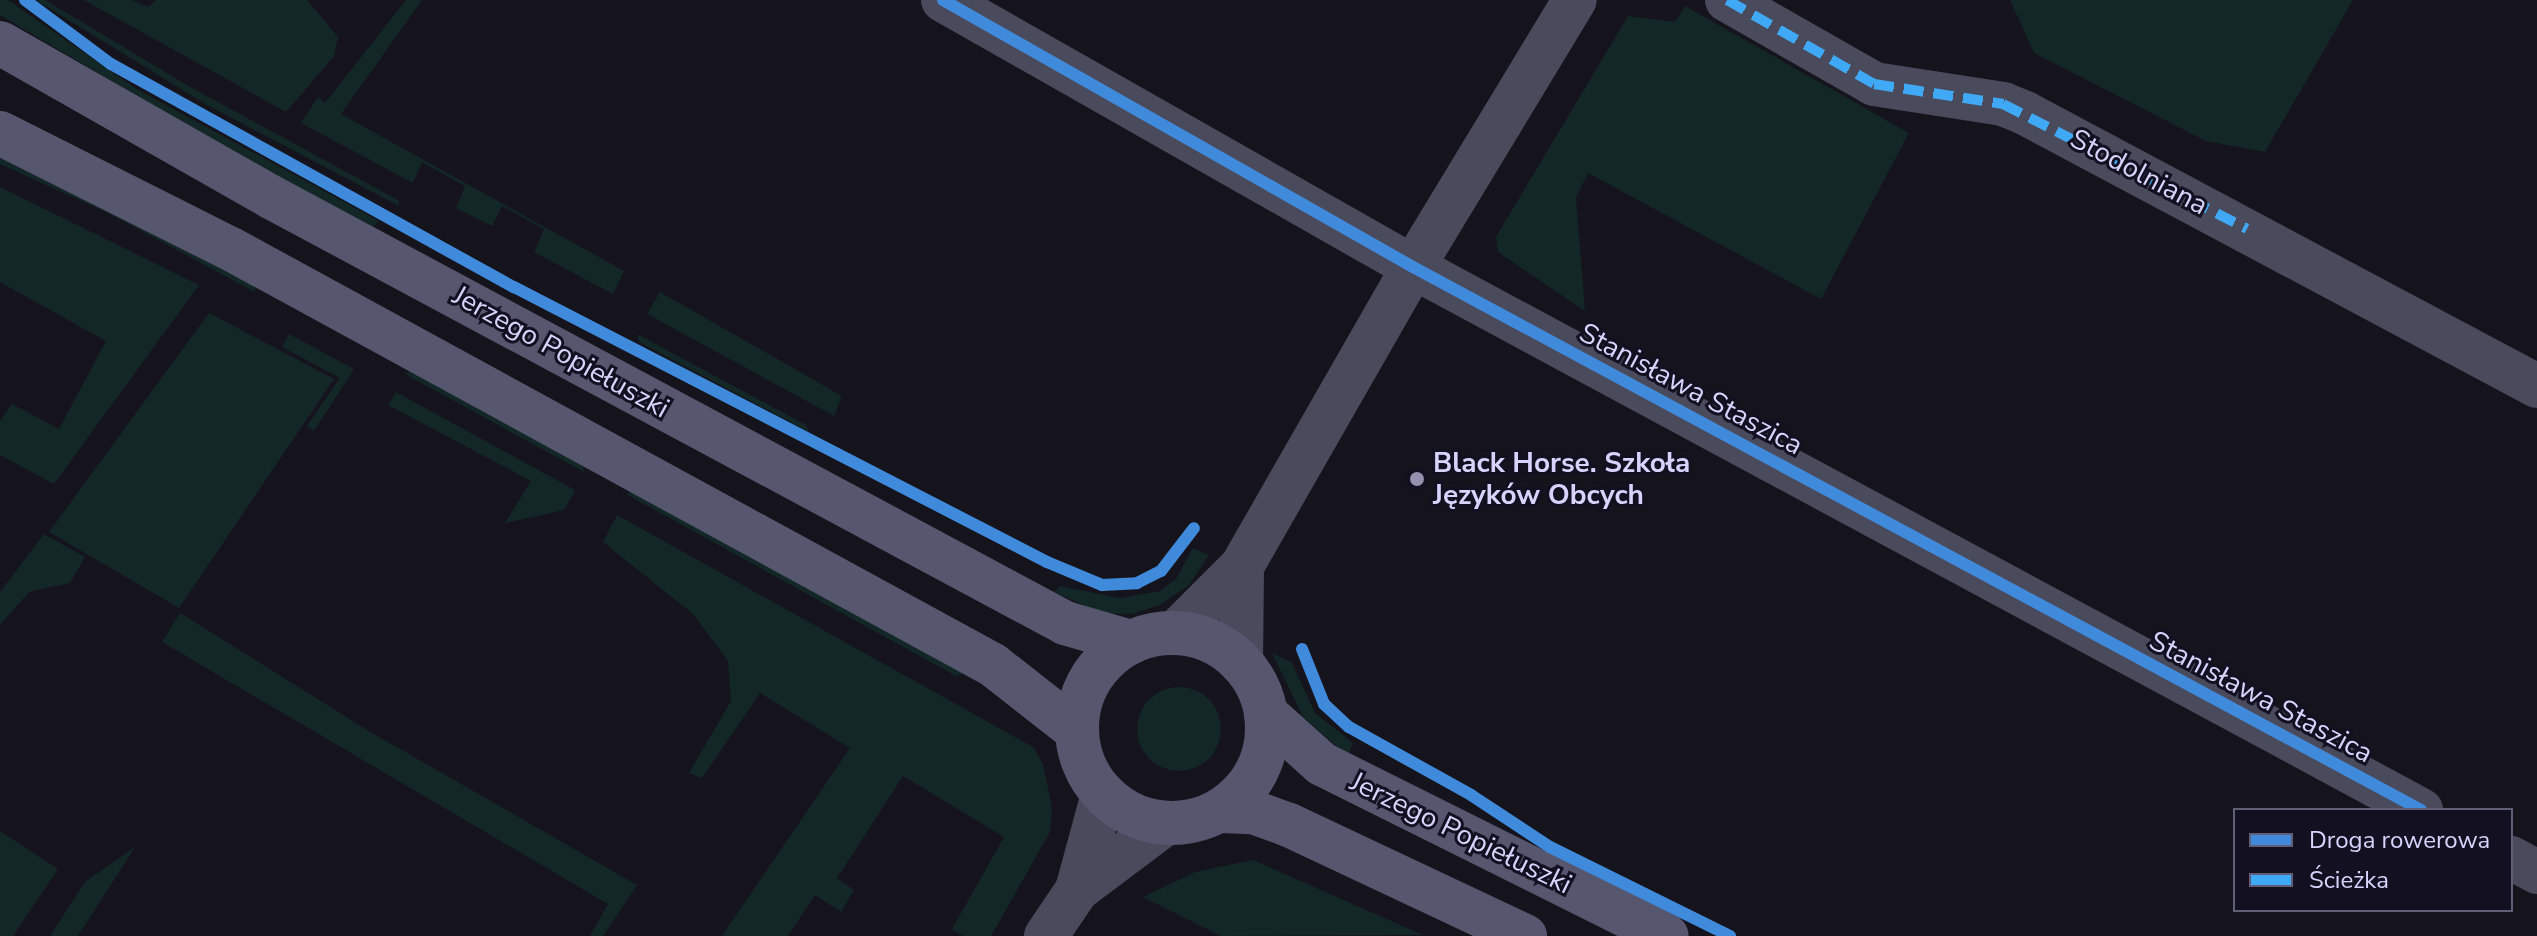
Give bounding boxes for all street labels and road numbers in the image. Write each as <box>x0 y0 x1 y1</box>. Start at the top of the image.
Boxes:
street label: Stodolniana <box>2065 122 2213 222</box>
street label: Jerzego Popiełuszki <box>447 279 675 425</box>
street label: Stanisława Staszica <box>1574 316 1808 462</box>
street label: Stanisława Staszica <box>2144 624 2378 770</box>
street label: Jerzego Popiełuszki <box>1345 765 1577 901</box>

